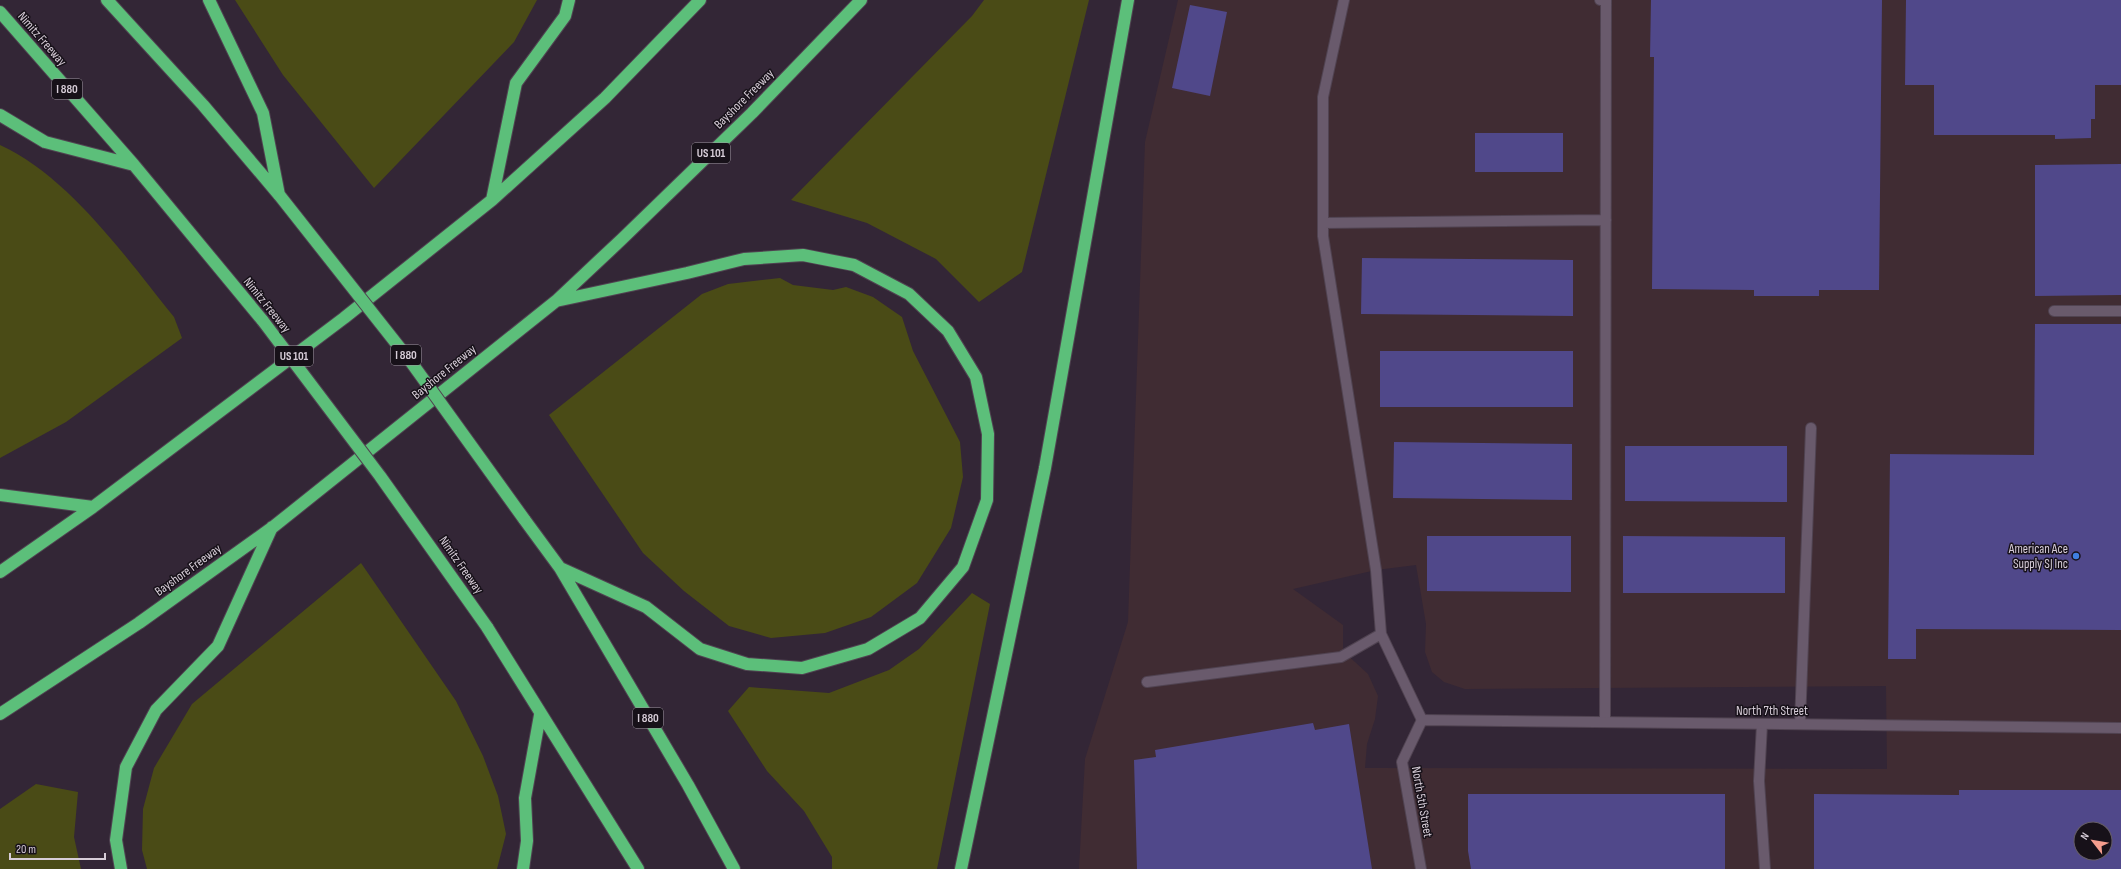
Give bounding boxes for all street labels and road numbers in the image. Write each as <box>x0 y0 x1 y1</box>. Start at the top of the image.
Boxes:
street label: Nimitz Freeway <box>14 9 70 69</box>
street label: Bayshore Freeway <box>711 66 777 132</box>
road number: I 880 <box>52 79 82 99</box>
road number: US 101 <box>692 143 730 163</box>
street label: Nimitz Freeway <box>240 274 294 336</box>
street label: Bayshore Freeway <box>409 341 479 403</box>
road number: I 880 <box>391 345 421 365</box>
road number: US 101 <box>275 346 313 366</box>
street label: Nimitz Freeway <box>435 533 487 597</box>
street label: Bayshore Freeway <box>152 541 224 599</box>
street label: North 7th Street <box>1736 703 1808 719</box>
road number: I 880 <box>633 708 663 728</box>
street label: North 5th Street <box>1408 765 1436 839</box>

